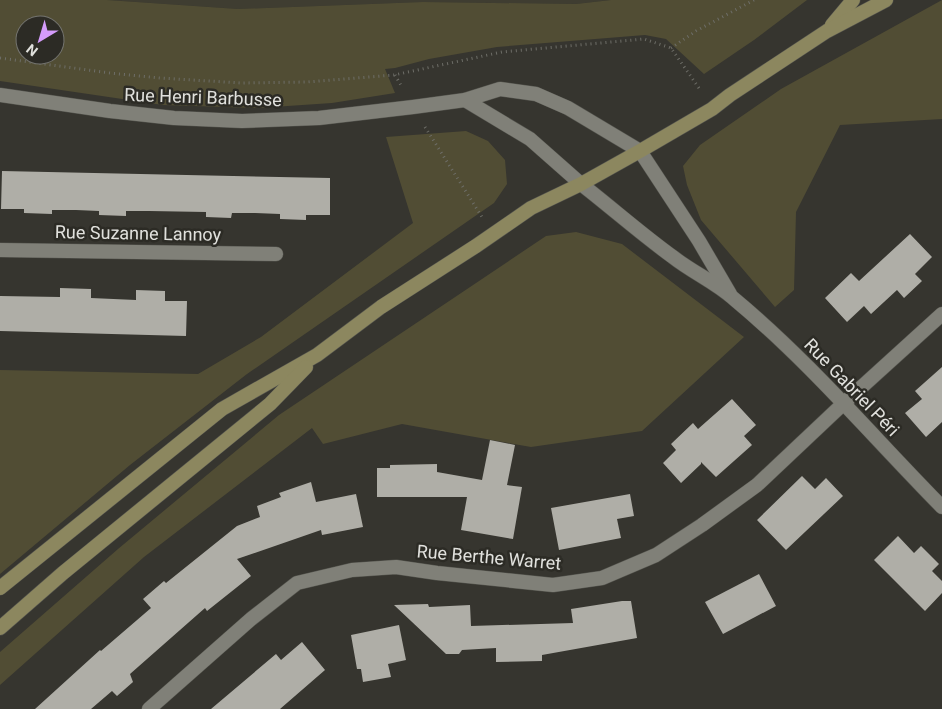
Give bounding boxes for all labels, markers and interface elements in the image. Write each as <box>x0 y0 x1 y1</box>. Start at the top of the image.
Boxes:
north arrow <box>15 15 65 65</box>
text: N <box>23 41 41 60</box>
street label: Rue Henri Barbusse <box>124 84 282 110</box>
street label: Rue Suzanne Lannoy <box>55 221 222 245</box>
street label: Rue Gabriel Péri <box>800 334 904 440</box>
street label: Rue Berthe Warret <box>416 540 562 574</box>

